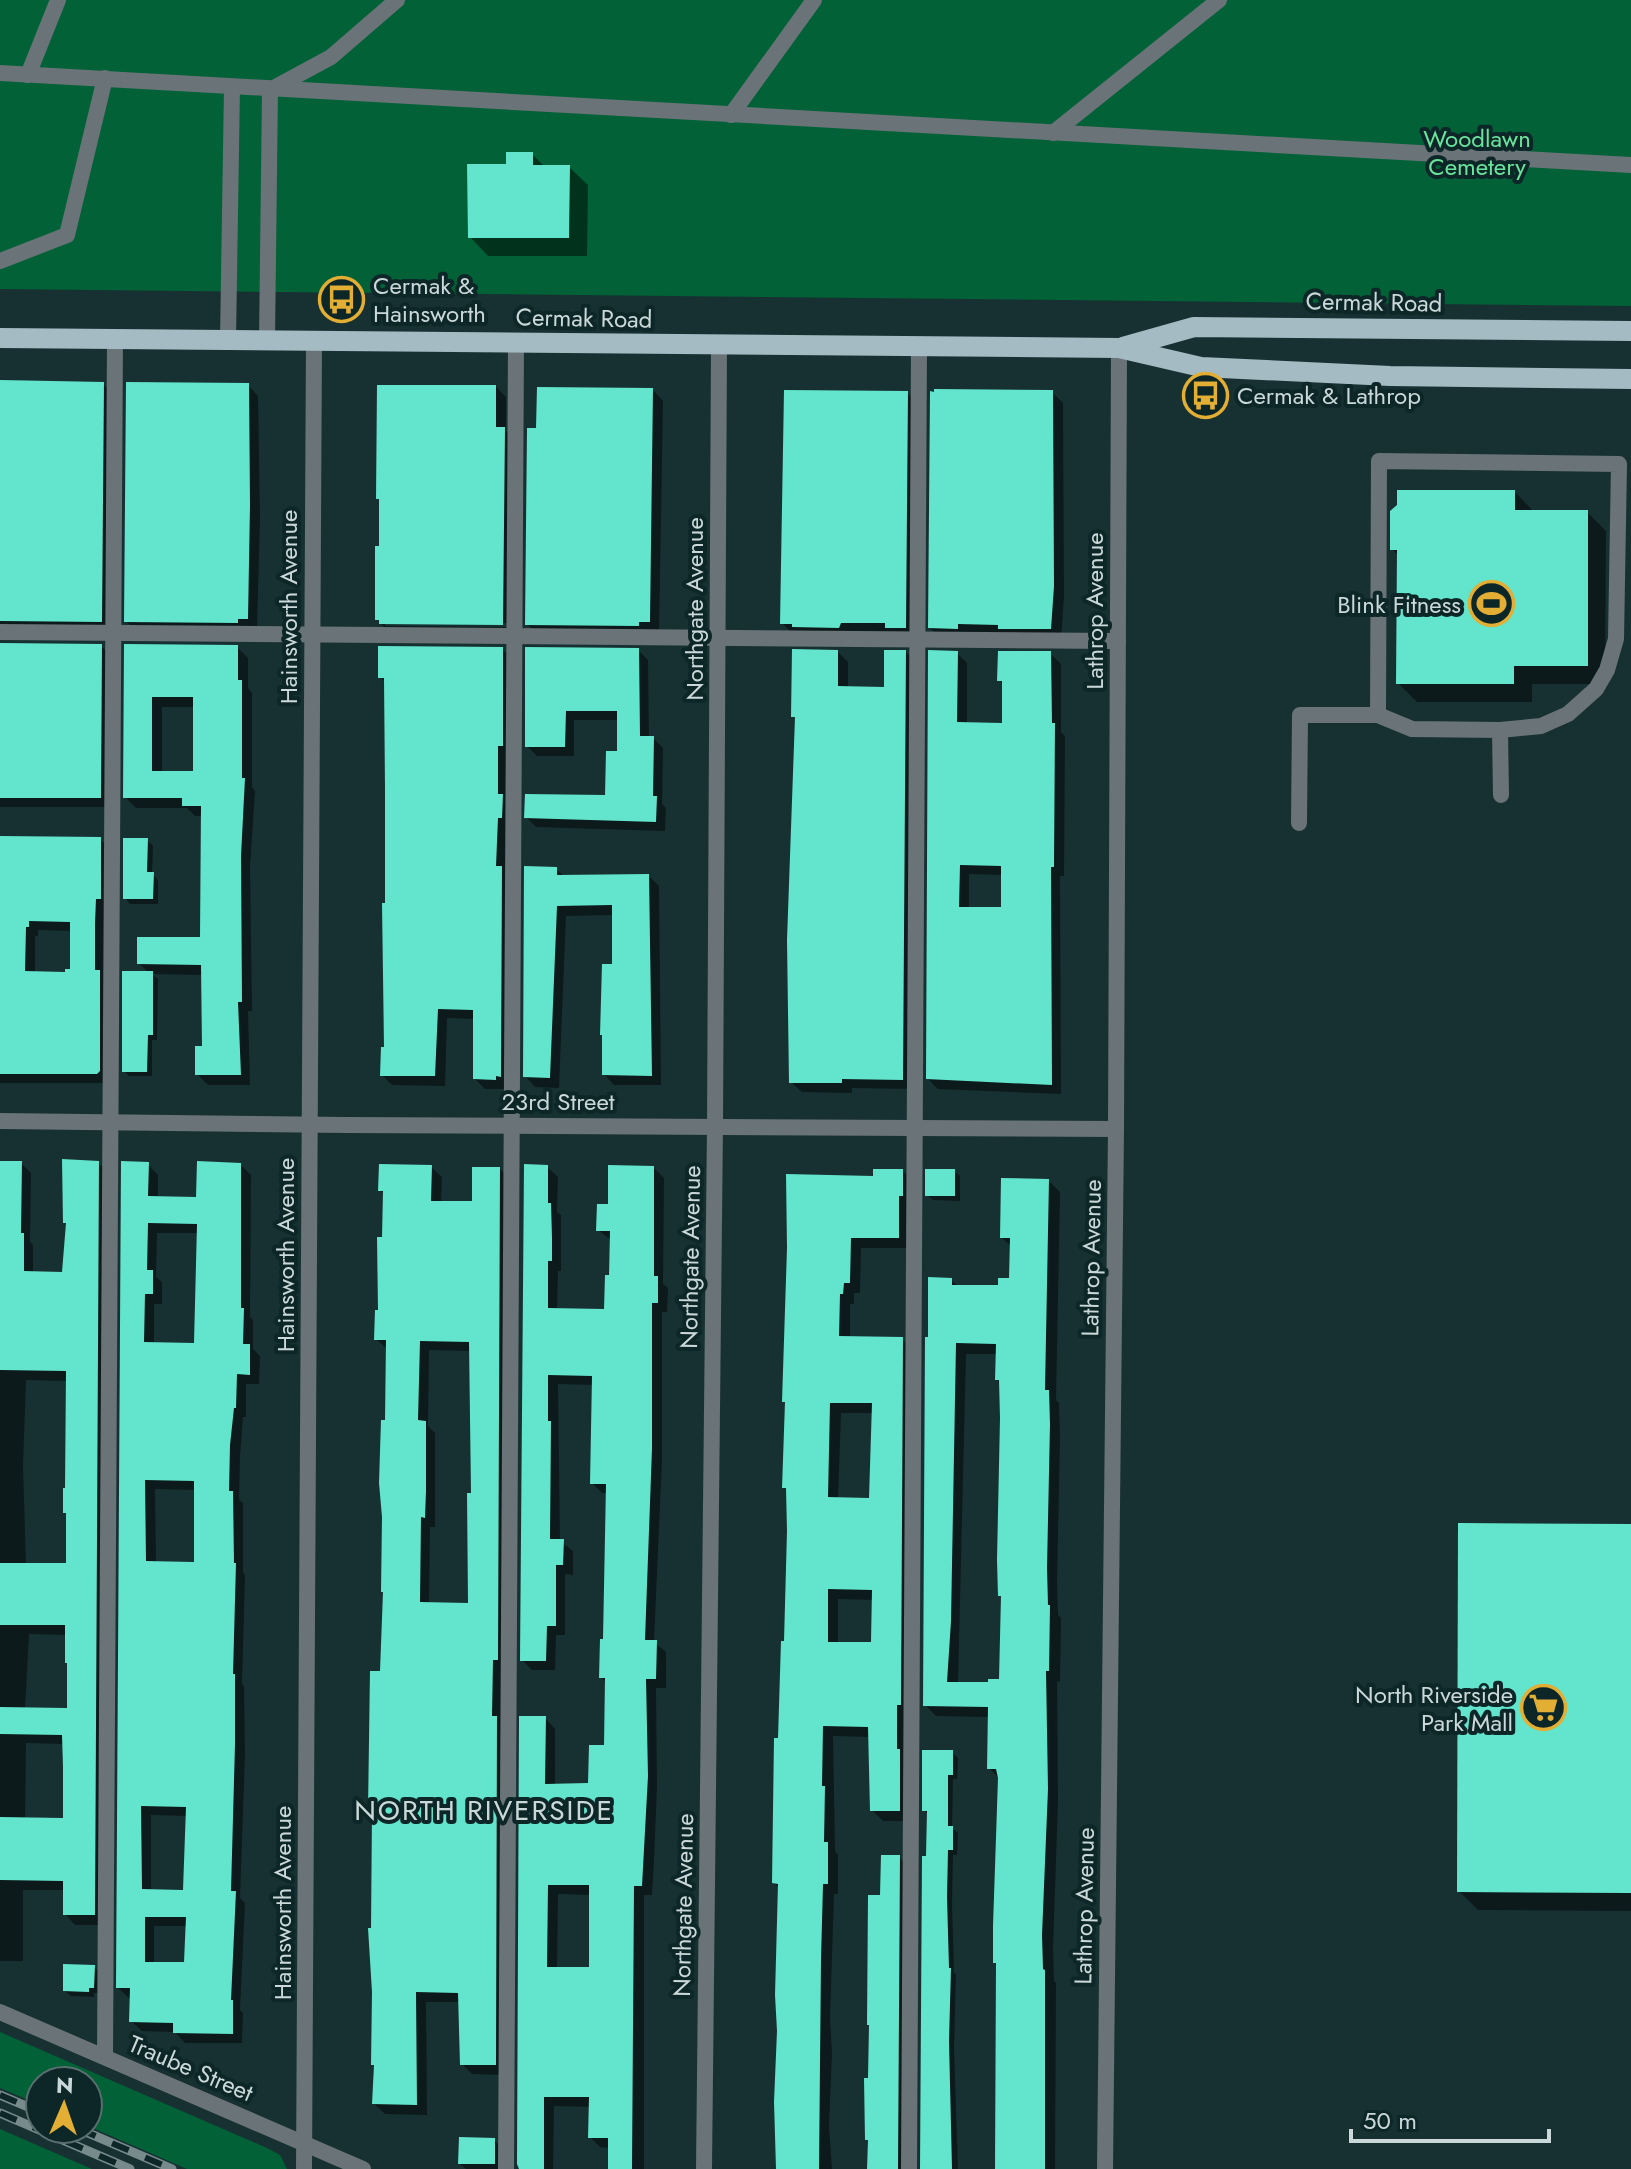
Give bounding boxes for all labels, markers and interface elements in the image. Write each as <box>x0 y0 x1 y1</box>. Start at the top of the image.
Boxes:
park label: Woodlawn Cemetery <box>1423 121 1531 184</box>
place label: Cermak & Hainsworth <box>373 268 486 331</box>
bus stop icon: Cermak & Hainsworth <box>318 275 366 323</box>
street label: Cermak Road <box>1305 283 1443 321</box>
street label: Cermak Road <box>515 299 653 337</box>
bus stop icon: Cermak & Lathrop <box>1182 371 1230 419</box>
place label: Cermak & Lathrop <box>1237 378 1421 413</box>
street label: Hainsworth Avenue <box>271 510 306 704</box>
street label: Northgate Avenue <box>677 517 712 701</box>
street label: Lathrop Avenue <box>1077 532 1112 690</box>
sports icon: Blink Fitness <box>1468 580 1516 628</box>
place label: Blink Fitness <box>1337 587 1461 622</box>
street label: 23rd Street <box>501 1084 615 1119</box>
street label: Hainsworth Avenue <box>268 1158 303 1352</box>
street label: Northgate Avenue <box>671 1165 709 1349</box>
street label: Lathrop Avenue <box>1072 1179 1110 1337</box>
place label: North Riverside Park Mall <box>1355 1677 1513 1740</box>
supermarket icon: North Riverside Park Mall <box>1520 1684 1568 1732</box>
district label: NORTH RIVERSIDE <box>354 1790 614 1831</box>
street label: Hainsworth Avenue <box>265 1806 300 2000</box>
street label: Northgate Avenue <box>664 1813 702 1997</box>
street label: Lathrop Avenue <box>1065 1827 1103 1985</box>
street label: Traube Street <box>123 2026 259 2110</box>
north arrow <box>24 2065 104 2145</box>
text: N <box>55 2069 74 2101</box>
scale bar <box>1351 2093 1549 2143</box>
text: 50 m <box>1363 2103 1417 2138</box>

